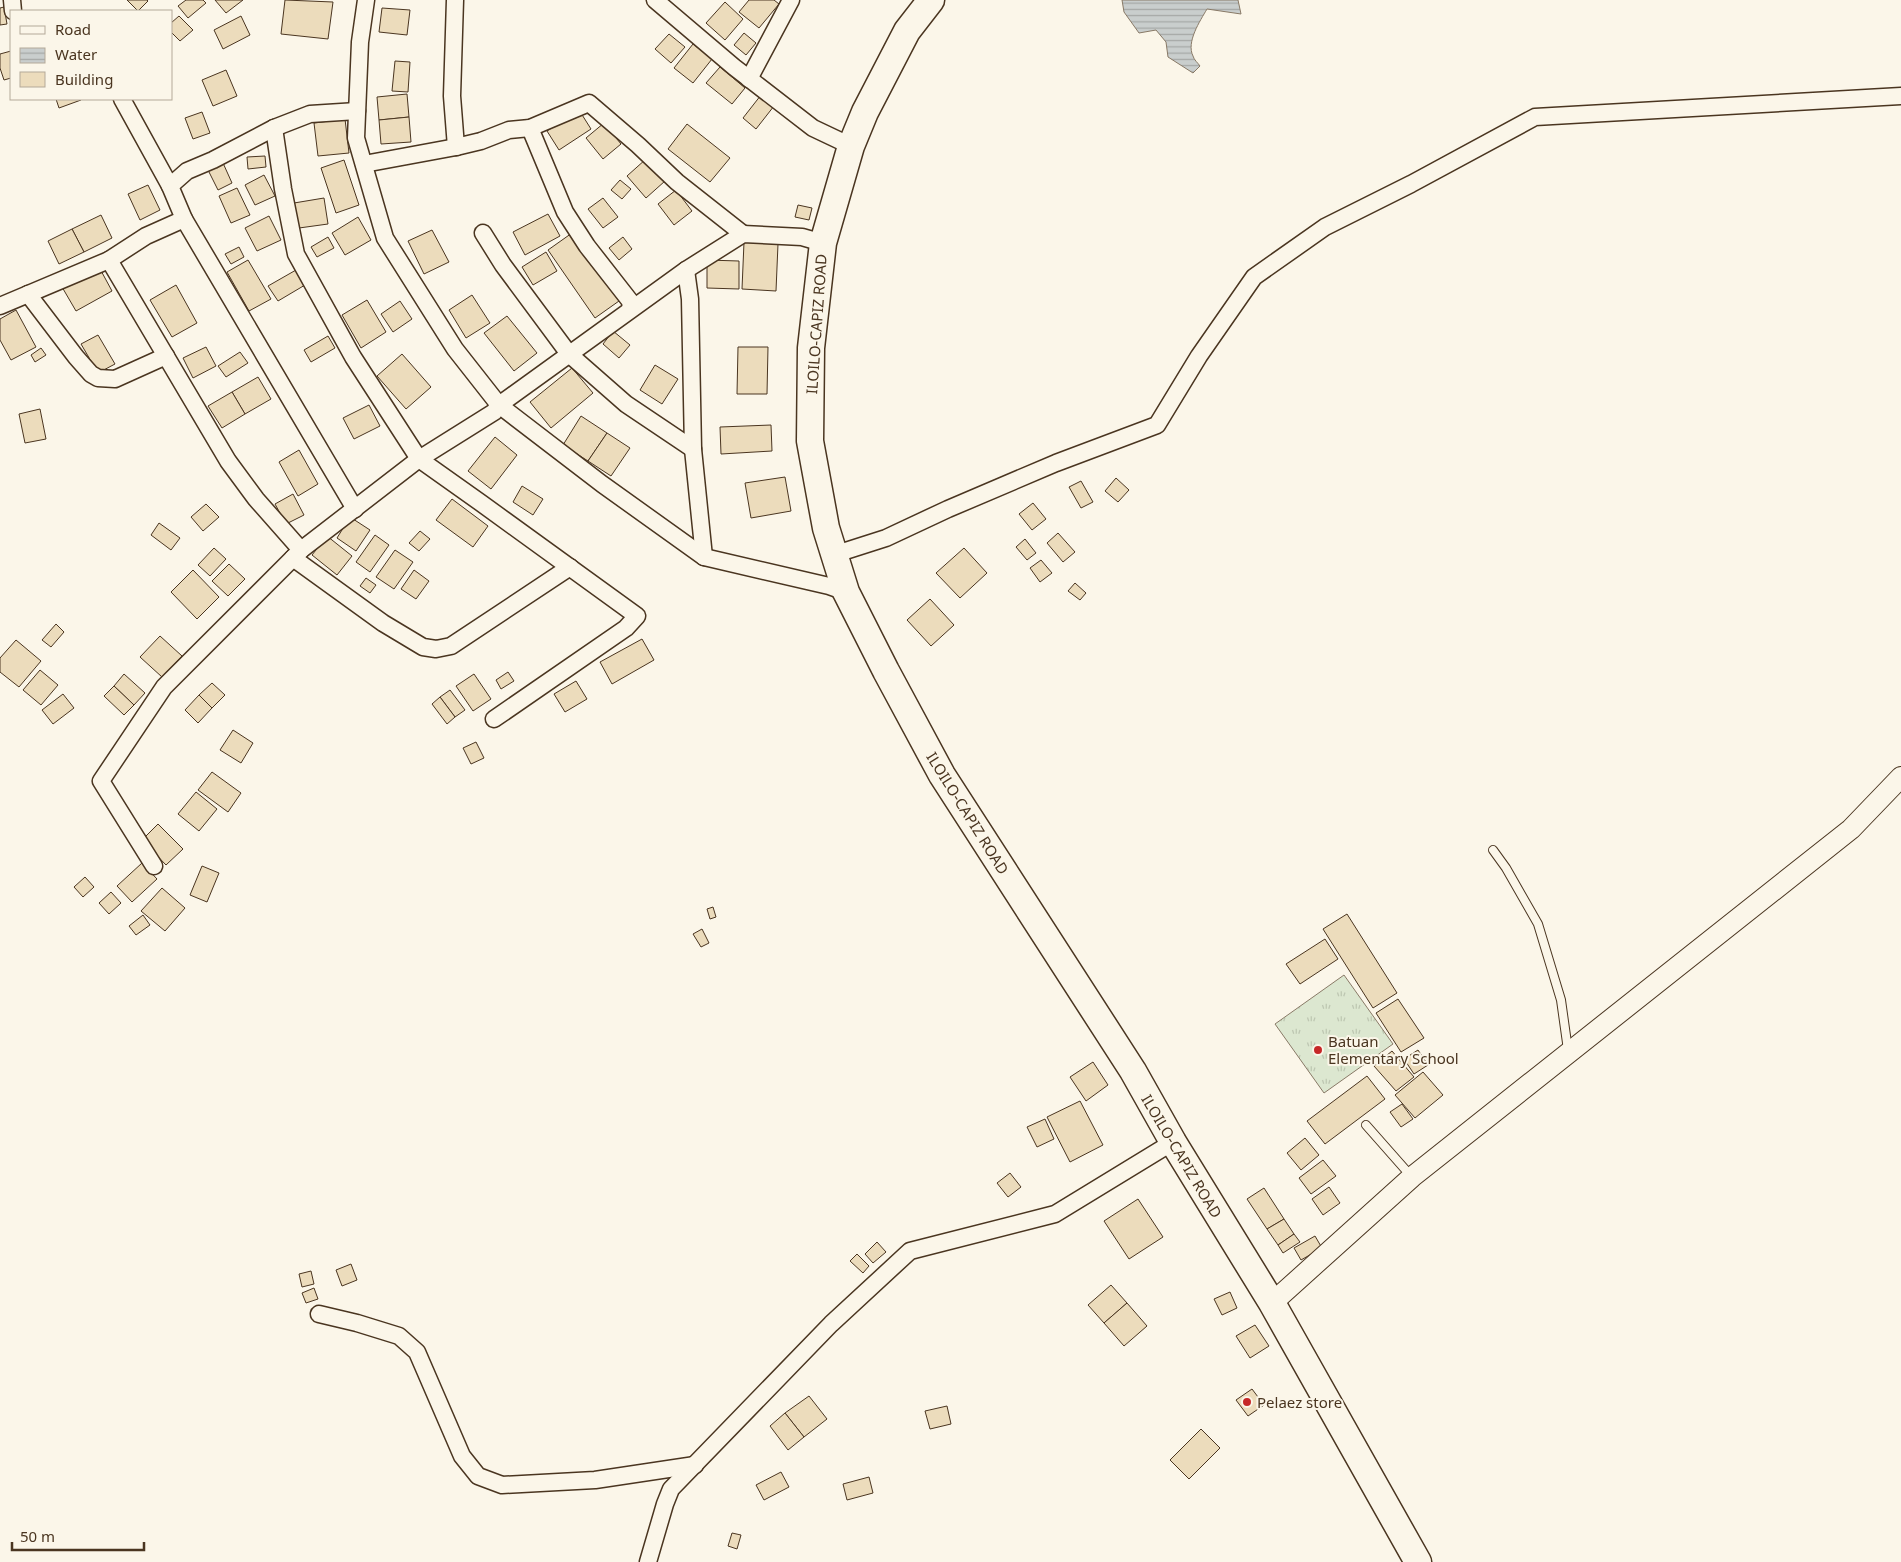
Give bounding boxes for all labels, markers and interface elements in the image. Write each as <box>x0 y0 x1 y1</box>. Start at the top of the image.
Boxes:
legend <box>10 10 172 100</box>
text: Road <box>55 19 91 39</box>
text: Water <box>55 44 97 64</box>
text: Building <box>55 69 113 89</box>
street label: ILOILO-CAPIZ ROAD <box>801 253 831 395</box>
street label: ILOILO-CAPIZ ROAD <box>922 748 1014 878</box>
place label: Batuan Elementary School <box>1328 1031 1459 1068</box>
marker: Batuan Elementary School <box>1312 1044 1324 1056</box>
street label: ILOILO-CAPIZ ROAD <box>1137 1091 1227 1221</box>
place label: Pelaez store <box>1257 1392 1342 1412</box>
marker: Pelaez store <box>1241 1396 1253 1408</box>
scale bar <box>12 1520 145 1552</box>
text: 50 m <box>20 1526 55 1546</box>

